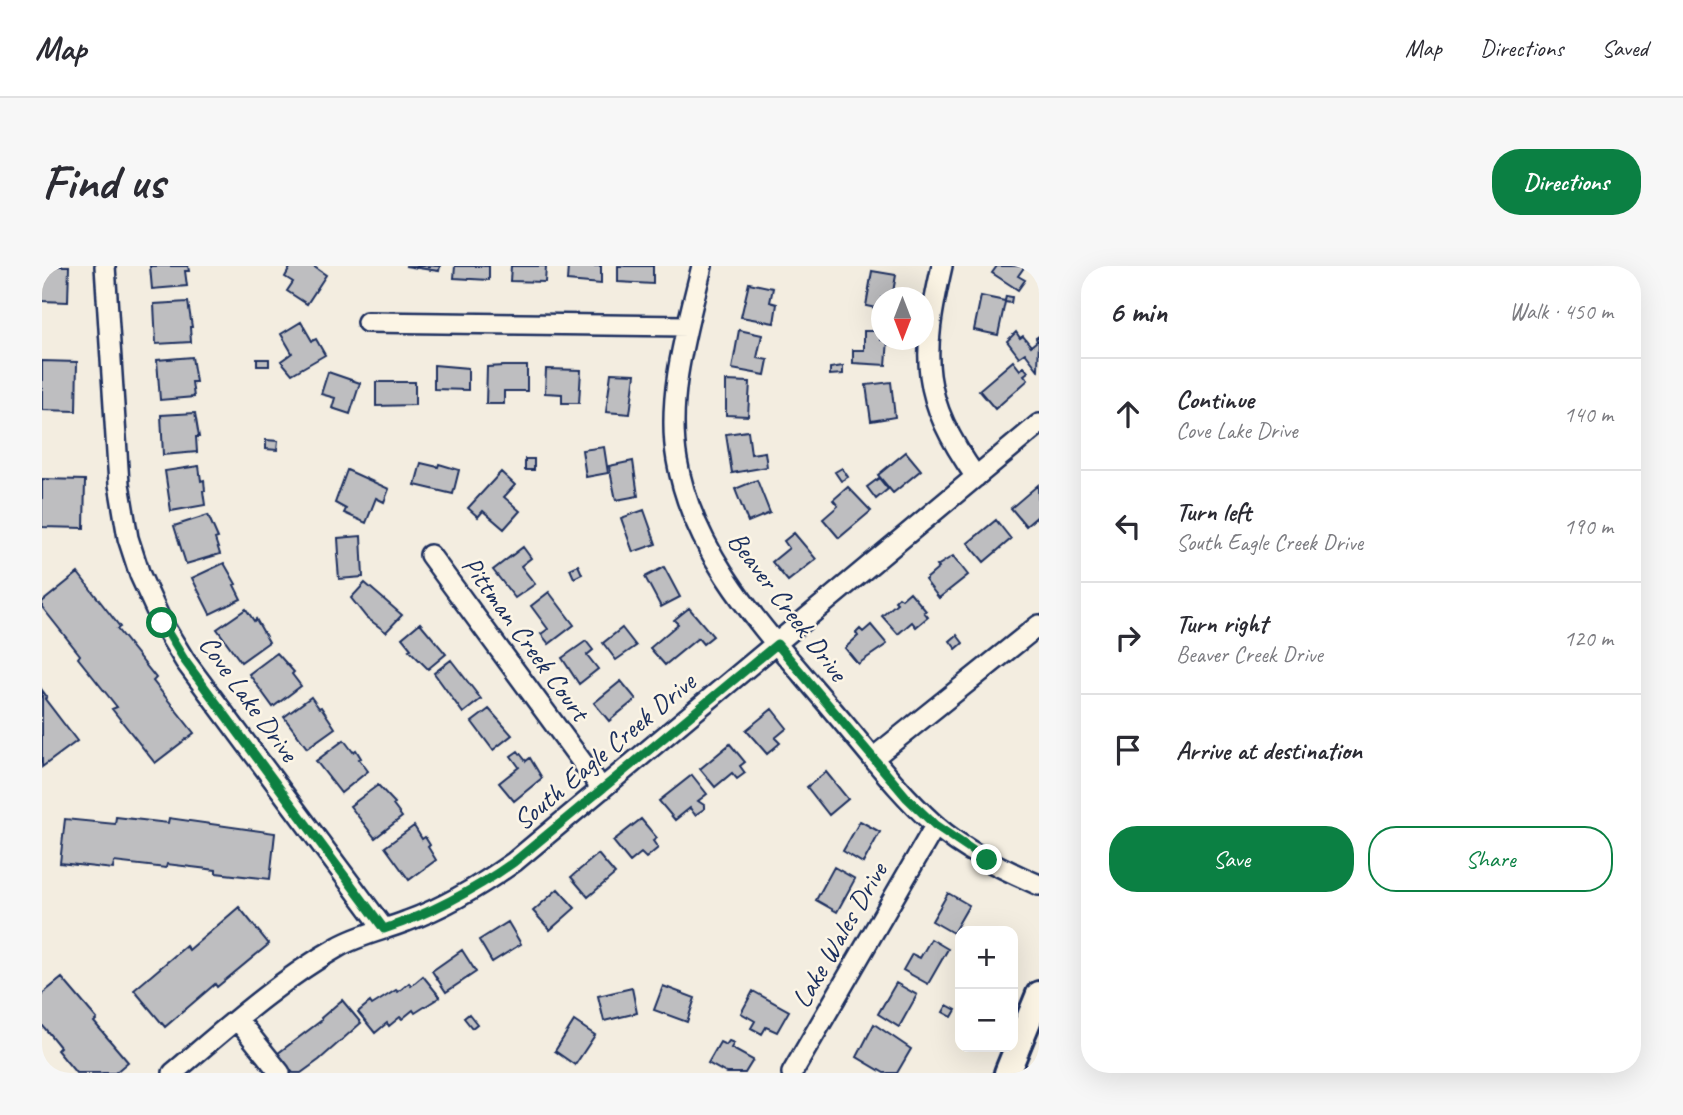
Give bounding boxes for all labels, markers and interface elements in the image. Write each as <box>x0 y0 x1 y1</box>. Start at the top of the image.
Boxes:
text: Map <box>35 27 86 69</box>
text: Map <box>1405 33 1442 63</box>
text: Directions <box>1480 33 1563 63</box>
text: Saved <box>1601 33 1648 63</box>
button: Directions <box>1492 149 1641 215</box>
text: Find us <box>42 151 164 213</box>
north arrow <box>871 287 934 350</box>
text: 6 min <box>1109 293 1167 331</box>
text: Walk · 450 m <box>1509 297 1613 326</box>
text: Continue <box>1176 383 1254 416</box>
icon: ahead <box>1109 395 1147 433</box>
text: 140 m <box>1564 400 1613 429</box>
text: Cove Lake Drive <box>1176 416 1297 445</box>
text: Turn left <box>1176 495 1251 528</box>
icon: left <box>1109 507 1147 545</box>
text: 190 m <box>1564 512 1613 541</box>
street label: Beaver Creek Drive <box>720 524 857 689</box>
text: South Eagle Creek Drive <box>1176 528 1363 557</box>
street label: Pittman Creek Court <box>455 549 599 729</box>
route start <box>146 607 177 638</box>
text: Turn right <box>1176 607 1267 640</box>
icon: right <box>1109 619 1147 657</box>
text: 120 m <box>1564 624 1613 653</box>
street label: Cove Lake Drive <box>191 628 308 770</box>
text: Beaver Creek Drive <box>1176 640 1323 669</box>
street label: South Eagle Creek Drive <box>506 663 704 838</box>
icon: arrive <box>1109 731 1147 769</box>
text: Arrive at destination <box>1176 734 1362 767</box>
button: Save <box>1109 826 1354 892</box>
button: Share <box>1368 826 1613 892</box>
route end <box>971 844 1002 875</box>
street label: Lake Wales Drive <box>783 854 896 1014</box>
map controls <box>955 926 1018 1052</box>
button: + <box>955 926 1018 989</box>
button: − <box>955 989 1018 1052</box>

